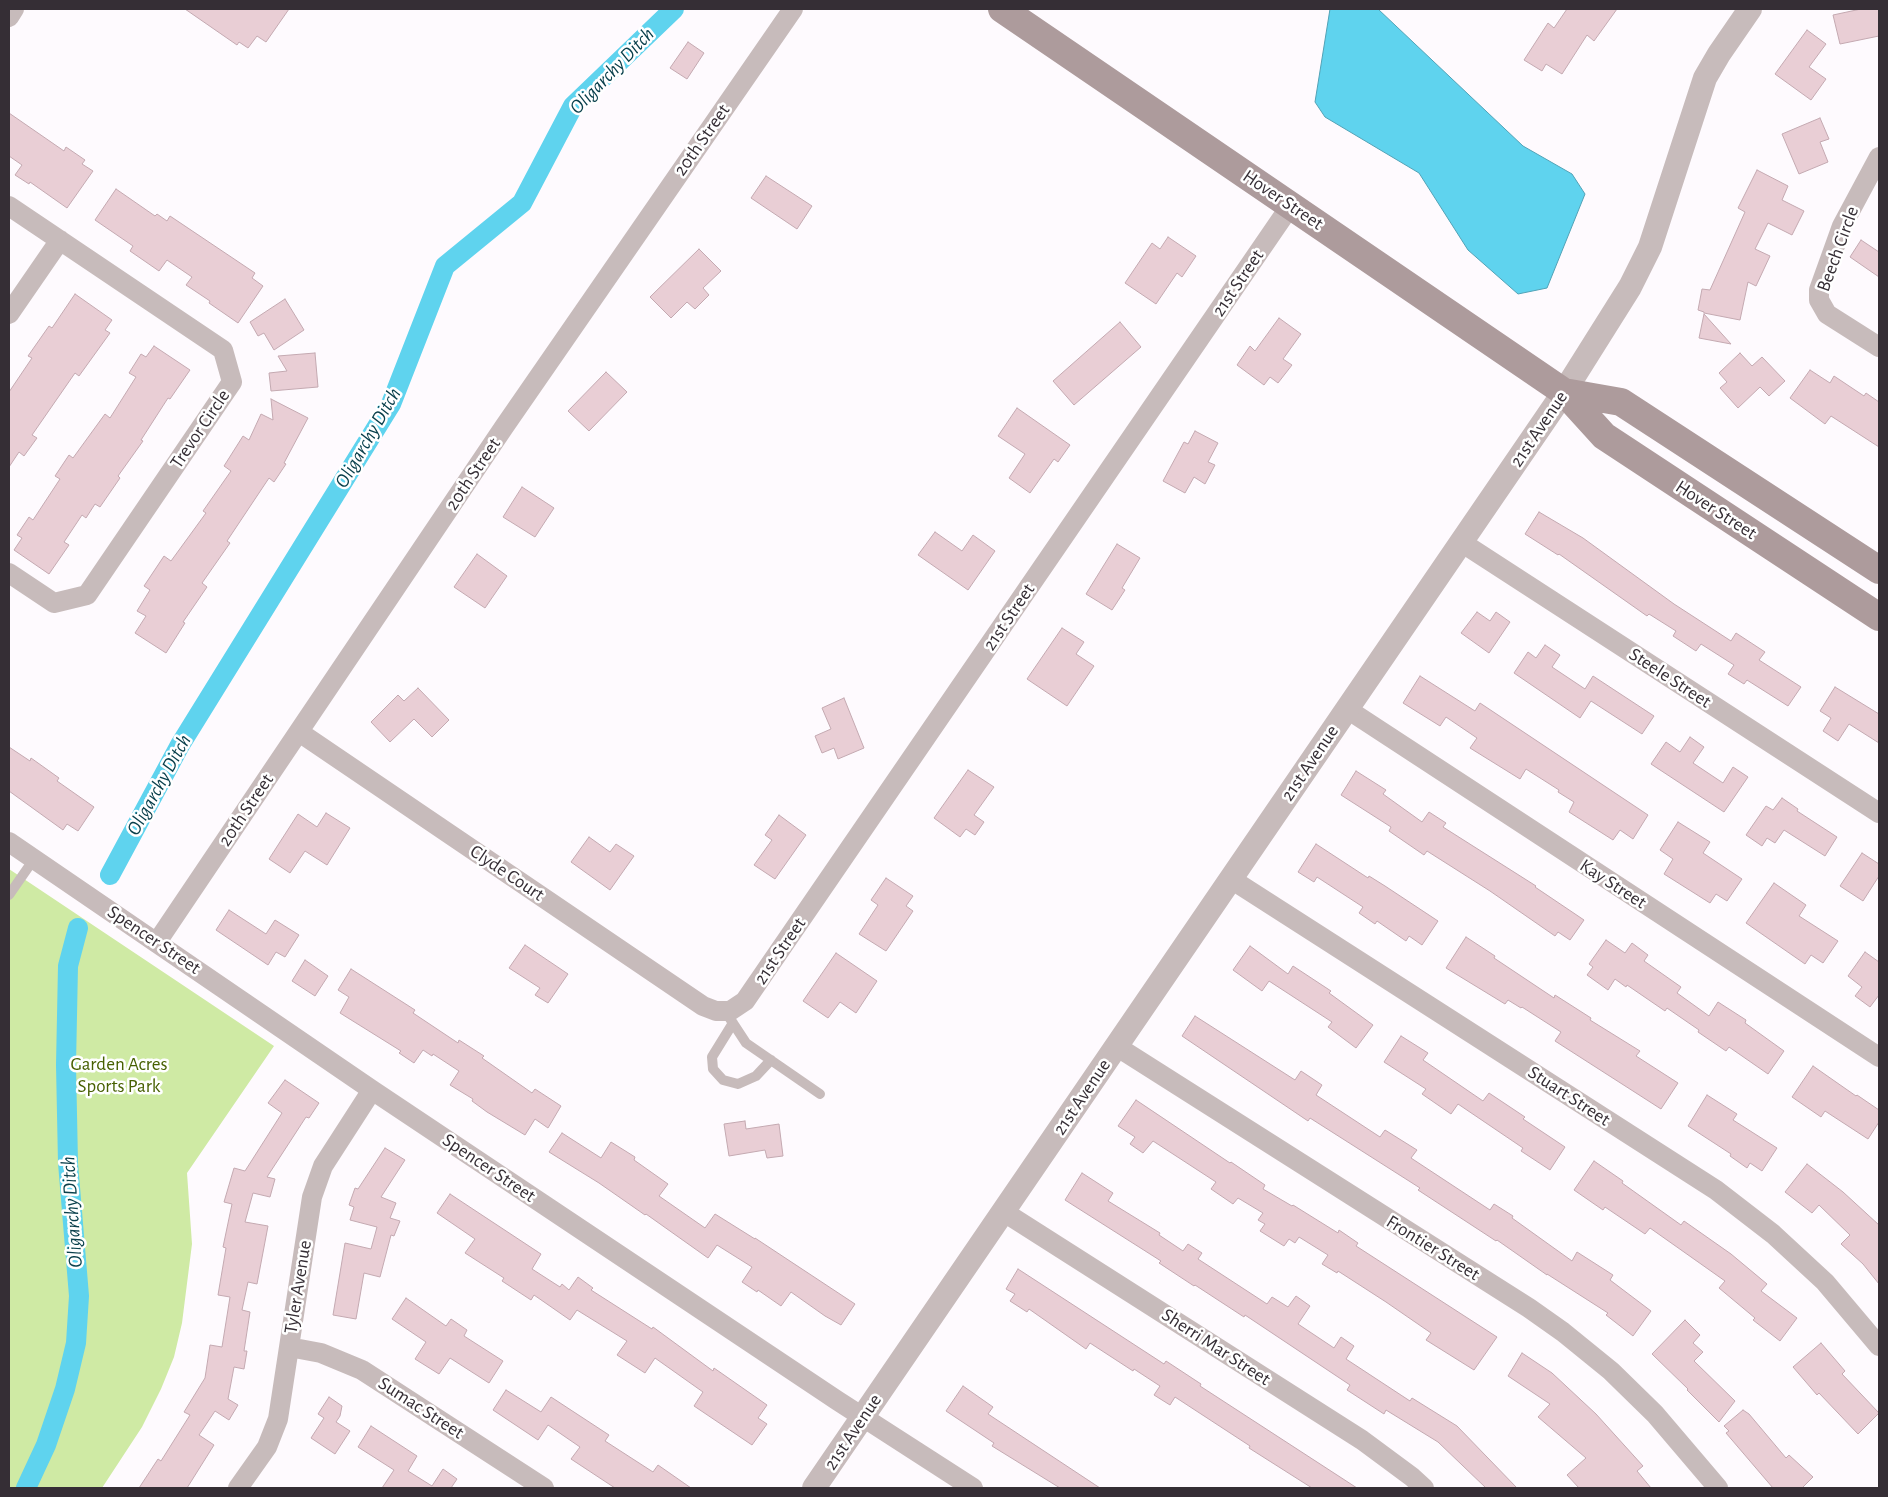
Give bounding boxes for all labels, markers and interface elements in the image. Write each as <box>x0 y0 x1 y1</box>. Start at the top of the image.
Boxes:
water label: Oligarchy Ditch <box>565 22 659 120</box>
street label: 20th Street <box>669 100 735 180</box>
street label: Hover Street <box>1238 165 1328 235</box>
street label: Beech Circle <box>1812 203 1864 295</box>
street label: 21st Street <box>1207 245 1269 321</box>
water label: Oligarchy Ditch <box>330 384 406 492</box>
street label: Trevor Circle <box>165 385 235 473</box>
street label: 21st Avenue <box>1505 387 1573 471</box>
street label: 20th Street <box>440 433 506 515</box>
street label: Hover Street <box>1671 475 1761 545</box>
street label: 21st Street <box>978 579 1040 655</box>
street label: Steele Street <box>1625 643 1715 713</box>
street label: 21st Avenue <box>1276 721 1344 805</box>
water label: Oligarchy Ditch <box>121 730 197 840</box>
street label: 20th Street <box>213 769 279 851</box>
street label: Clyde Court <box>466 840 548 906</box>
street label: Kay Street <box>1575 854 1651 914</box>
street label: Spencer Street <box>103 901 205 979</box>
street label: 21st Street <box>749 913 811 989</box>
park label: Garden Acres Sports Park <box>70 1053 168 1097</box>
street label: 21st Avenue <box>1048 1055 1116 1139</box>
street label: Stuart Street <box>1524 1061 1614 1131</box>
street label: Spencer Street <box>438 1129 540 1207</box>
water label: Oligarchy Ditch <box>56 1155 88 1269</box>
street label: Frontier Street <box>1382 1210 1484 1286</box>
street label: Tyler Avenue <box>279 1239 317 1335</box>
street label: Sherri Mar Street <box>1157 1303 1275 1391</box>
street label: Sumac Street <box>374 1372 468 1444</box>
street label: 21st Avenue <box>819 1390 887 1474</box>

